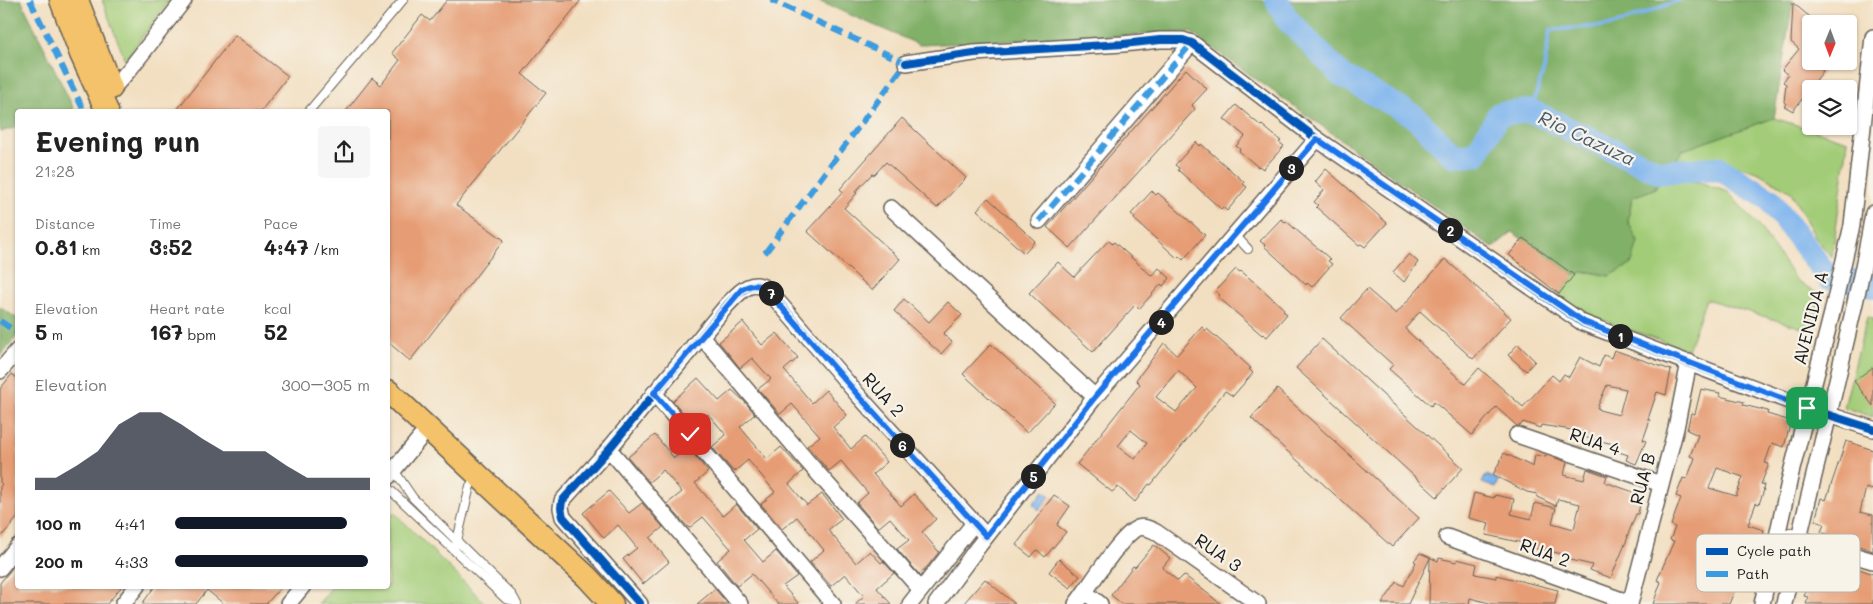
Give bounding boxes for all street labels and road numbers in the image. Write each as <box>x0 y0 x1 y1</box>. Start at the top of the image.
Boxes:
street label: AVENIDA A <box>1787 268 1833 367</box>
street label: RUA 2 <box>857 367 910 422</box>
street label: RUA 4 <box>1567 421 1624 461</box>
street label: RUA B <box>1624 450 1660 507</box>
street label: RUA 3 <box>1190 527 1247 577</box>
street label: RUA 2 <box>1517 532 1574 572</box>

